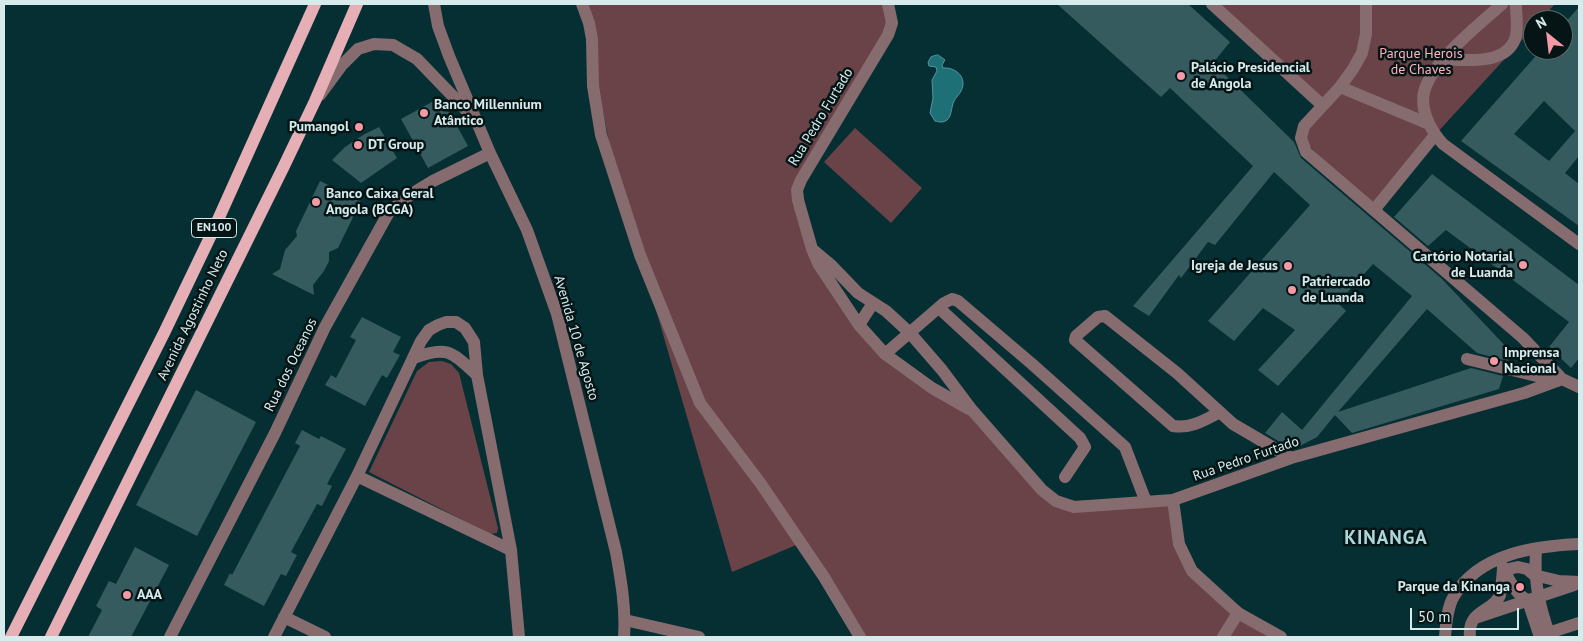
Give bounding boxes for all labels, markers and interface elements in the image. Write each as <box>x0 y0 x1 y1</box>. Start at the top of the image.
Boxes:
north arrow <box>1523 10 1573 60</box>
text: N <box>1533 13 1550 33</box>
park label: Parque Herois de Chaves <box>1379 46 1463 78</box>
place label: Palácio Presidencial de Angola <box>1191 60 1310 92</box>
street label: Rua Pedro Furtado <box>785 65 857 169</box>
marker: Palácio Presidencial de Angola <box>1175 70 1187 82</box>
place label: Banco Millennium Atântico <box>434 97 542 130</box>
marker: Banco Millennium Atântico <box>418 107 430 119</box>
place label: Pumangol <box>289 119 349 135</box>
marker: Pumangol <box>353 121 365 133</box>
place label: DT Group <box>368 137 424 153</box>
marker: DT Group <box>352 139 364 151</box>
place label: Banco Caixa Geral Angola (BCGA) <box>326 186 434 218</box>
marker: Banco Caixa Geral Angola (BCGA) <box>310 196 322 208</box>
road number: EN100 <box>192 218 236 238</box>
street label: Avenida Agostinho Neto <box>154 247 232 383</box>
place label: Cartório Notarial de Luanda <box>1413 249 1513 282</box>
place label: Igreja de Jesus <box>1191 258 1278 274</box>
marker: Cartório Notarial de Luanda <box>1517 259 1529 271</box>
marker: Igreja de Jesus <box>1282 260 1294 272</box>
street label: Avenida 10 de Agosto <box>550 273 602 403</box>
place label: Patriercado de Luanda <box>1302 274 1370 306</box>
marker: Patriercado de Luanda <box>1286 284 1298 296</box>
street label: Rua dos Oceanos <box>261 316 321 414</box>
place label: Imprensa Nacional <box>1504 345 1559 378</box>
marker: Imprensa Nacional <box>1488 355 1500 367</box>
street label: Rua Pedro Furtado <box>1191 433 1301 485</box>
district label: KINANGA <box>1343 528 1429 550</box>
place label: Parque da Kinanga <box>1398 579 1510 595</box>
marker: Parque da Kinanga <box>1514 581 1526 593</box>
place label: AAA <box>137 587 162 603</box>
marker: AAA <box>121 589 133 601</box>
scale bar <box>1413 598 1522 630</box>
text: 50 m <box>1418 607 1451 626</box>

